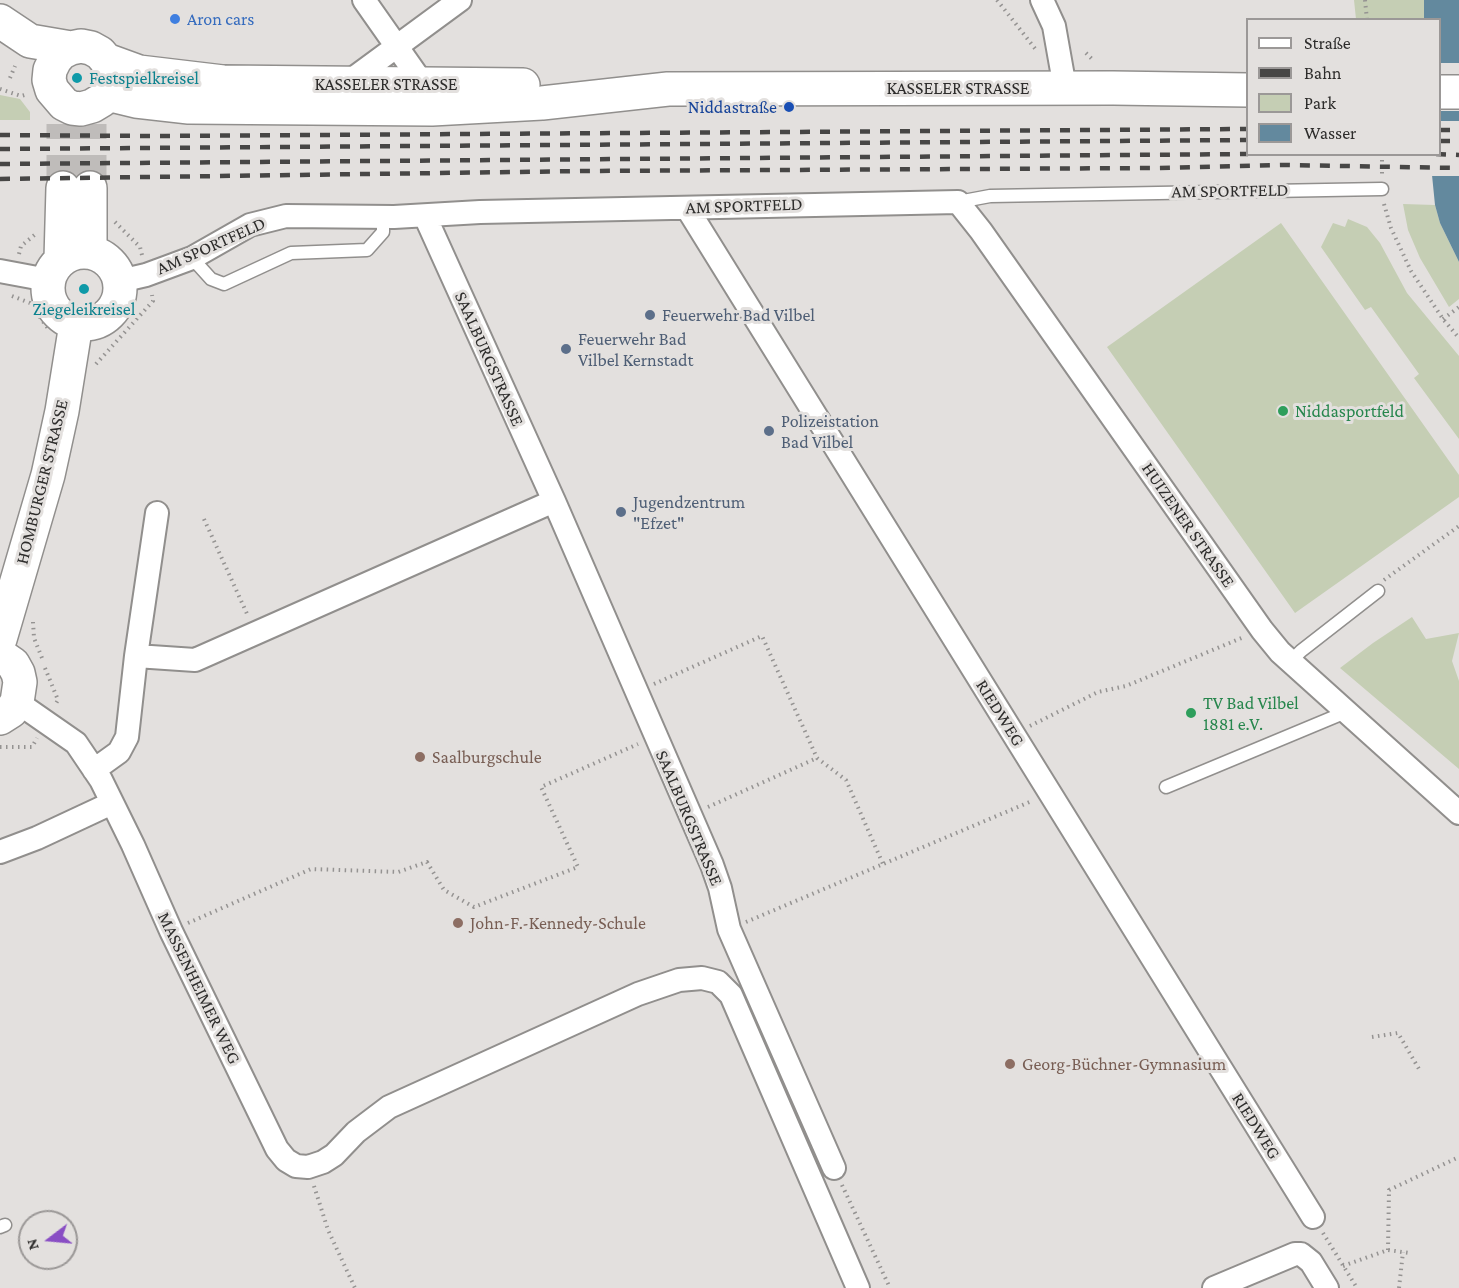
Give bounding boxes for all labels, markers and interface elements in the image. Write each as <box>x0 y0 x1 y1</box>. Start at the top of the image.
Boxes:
place label: Aron cars <box>187 8 254 30</box>
marker: Aron cars <box>168 12 182 26</box>
legend <box>1246 18 1441 156</box>
text: Straße <box>1304 33 1351 53</box>
text: Bahn <box>1304 63 1342 83</box>
place label: Festspielkreisel <box>89 67 199 89</box>
marker: Festspielkreisel <box>70 71 84 85</box>
street label: KASSELER STRASSE <box>314 73 458 95</box>
street label: KASSELER STRASSE <box>886 77 1030 99</box>
text: Park <box>1304 93 1336 113</box>
place label: Niddastraße <box>688 96 777 118</box>
marker: Niddastraße <box>782 100 796 114</box>
text: Wasser <box>1304 123 1357 143</box>
street label: AM SPORTFELD <box>1171 179 1289 203</box>
street label: AM SPORTFELD <box>685 193 803 219</box>
street label: AM SPORTFELD <box>153 212 269 280</box>
marker: Ziegeleikreisel <box>77 282 91 296</box>
street label: SAALBURGSTRASSE <box>450 288 528 430</box>
place label: Ziegeleikreisel <box>33 298 135 320</box>
place label: Feuerwehr Bad Vilbel <box>662 304 815 326</box>
marker: Feuerwehr Bad Vilbel <box>643 308 657 322</box>
place label: Feuerwehr Bad Vilbel Kernstadt <box>578 328 693 370</box>
marker: Feuerwehr Bad Vilbel Kernstadt <box>559 342 573 356</box>
street label: HOMBURGER STRASSE <box>11 397 73 567</box>
place label: Niddasportfeld <box>1295 400 1404 422</box>
marker: Niddasportfeld <box>1276 404 1290 418</box>
place label: Polizeistation Bad Vilbel <box>781 410 879 452</box>
marker: Polizeistation Bad Vilbel <box>762 424 776 438</box>
street label: HUIZENER STRASSE <box>1137 458 1239 592</box>
place label: Jugendzentrum "Efzet" <box>633 491 745 534</box>
marker: Jugendzentrum "Efzet" <box>614 505 628 519</box>
street label: RIEDWEG <box>971 676 1029 750</box>
place label: TV Bad Vilbel 1881 e.V. <box>1203 692 1299 734</box>
marker: TV Bad Vilbel 1881 e.V. <box>1184 706 1198 720</box>
place label: Saalburgschule <box>432 746 542 768</box>
street label: SAALBURGSTRASSE <box>651 747 727 889</box>
marker: Saalburgschule <box>413 750 427 764</box>
street label: MASSENHEIMER WEG <box>153 909 245 1067</box>
place label: John-F.-Kennedy-Schule <box>470 912 646 934</box>
marker: John-F.-Kennedy-Schule <box>451 916 465 930</box>
place label: Georg-Büchner-Gymnasium <box>1022 1053 1226 1075</box>
marker: Georg-Büchner-Gymnasium <box>1003 1057 1017 1071</box>
street label: RIEDWEG <box>1227 1089 1285 1163</box>
north arrow <box>18 1210 78 1270</box>
text: N <box>22 1237 42 1252</box>

